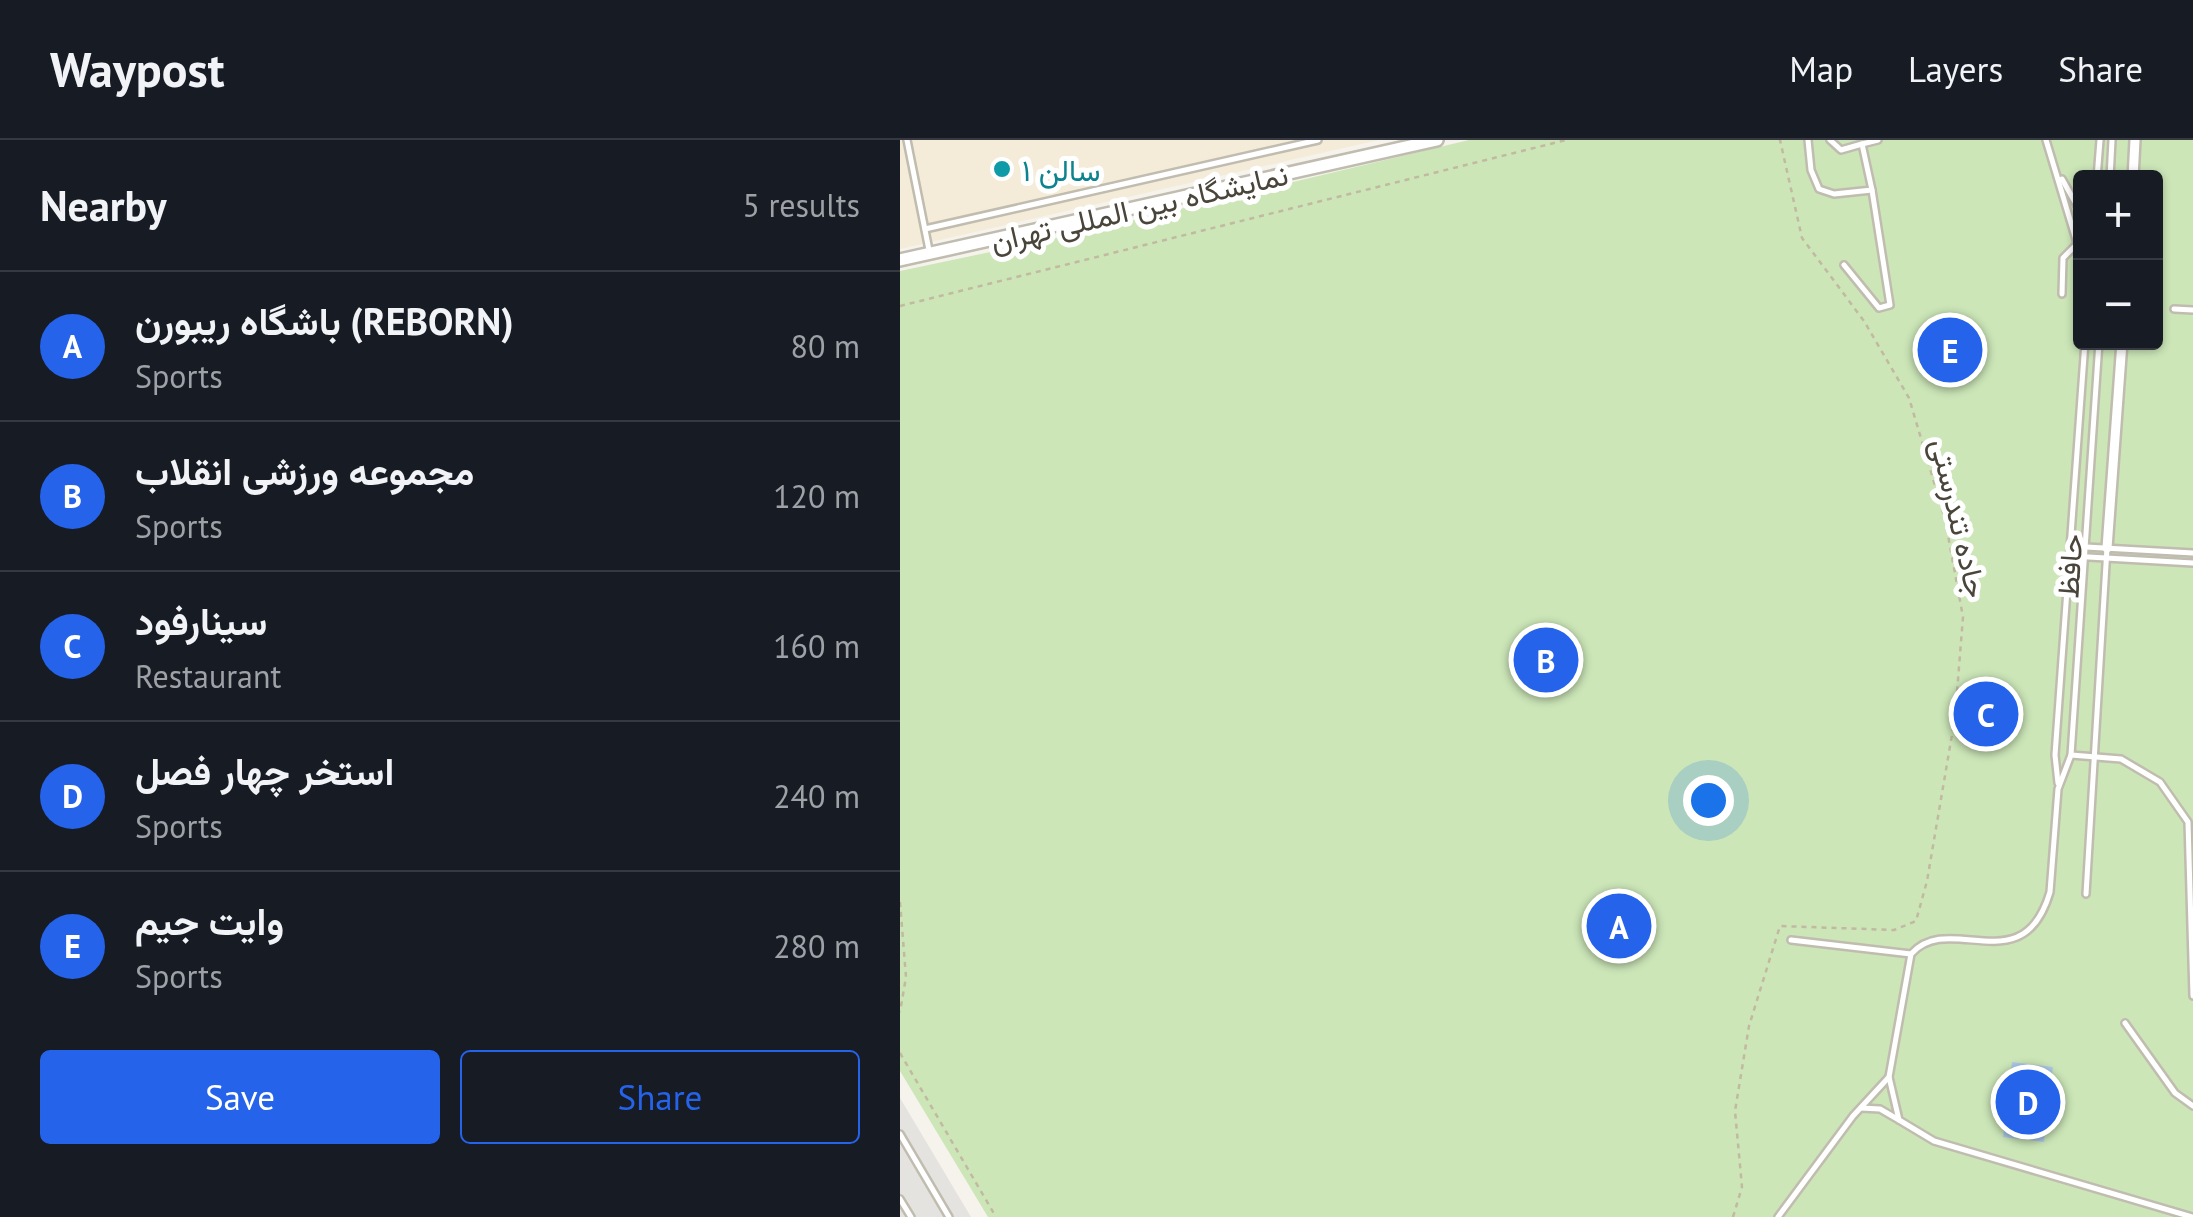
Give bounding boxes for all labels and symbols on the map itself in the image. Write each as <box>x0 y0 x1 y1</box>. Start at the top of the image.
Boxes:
place label: سالن ۱ <box>1022 150 1100 189</box>
street label: نمایشگاه بین المللی تهران <box>986 154 1292 260</box>
marker: سالن ۱ <box>991 158 1013 180</box>
pin: E <box>1918 312 1982 388</box>
street label: جاده تندرستی <box>1923 435 1997 601</box>
street label: حافظ <box>2047 532 2091 600</box>
pin: B <box>1514 622 1578 698</box>
pin: C <box>1954 676 2018 752</box>
your location <box>1683 775 1734 826</box>
pin: A <box>1586 888 1652 964</box>
pin: D <box>1996 1064 2060 1140</box>

